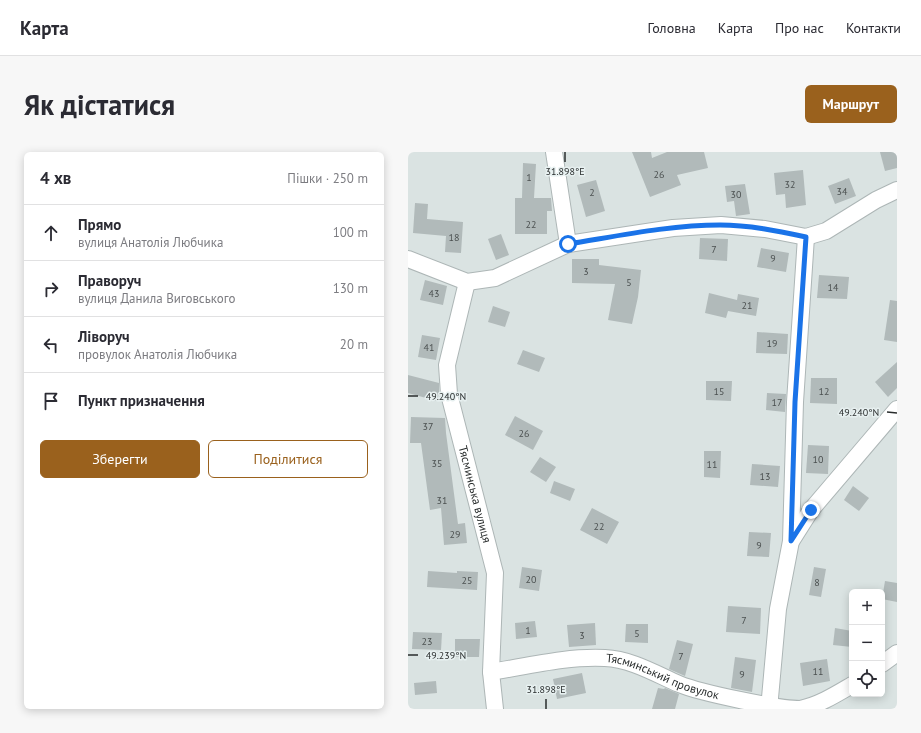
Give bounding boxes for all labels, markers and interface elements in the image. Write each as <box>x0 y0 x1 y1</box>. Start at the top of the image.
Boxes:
text: Карта <box>20 16 69 40</box>
text: Головна <box>648 19 696 37</box>
text: Карта <box>718 19 753 37</box>
text: Про нас <box>775 19 824 37</box>
text: Контакти <box>846 19 901 37</box>
button: Маршрут <box>805 85 897 123</box>
text: Як дістатися <box>24 86 175 123</box>
text: 31.898°E <box>546 165 585 178</box>
text: 4 хв <box>40 167 71 189</box>
house number: 26 <box>654 168 664 181</box>
text: Пішки · 250 m <box>287 170 368 187</box>
house number: 1 <box>526 171 532 184</box>
house number: 32 <box>785 178 795 191</box>
house number: 34 <box>837 185 848 198</box>
house number: 2 <box>589 186 595 199</box>
house number: 30 <box>731 188 742 201</box>
text: Прямо <box>78 215 121 234</box>
house number: 22 <box>526 218 536 231</box>
icon: ahead <box>40 222 62 244</box>
text: 100 m <box>333 224 368 241</box>
house number: 18 <box>449 231 459 244</box>
text: вулиця Анатолія Любчика <box>78 234 223 251</box>
route start <box>559 235 577 253</box>
house number: 7 <box>711 243 717 256</box>
house number: 9 <box>770 252 776 265</box>
house number: 3 <box>583 265 589 278</box>
text: Праворуч <box>78 271 141 290</box>
house number: 5 <box>626 276 632 289</box>
icon: right <box>40 278 62 300</box>
text: 130 m <box>333 280 368 297</box>
house number: 14 <box>828 281 839 294</box>
house number: 43 <box>429 287 439 300</box>
text: вулиця Данила Виговського <box>78 290 235 307</box>
house number: 21 <box>742 299 752 312</box>
text: Ліворуч <box>78 327 130 346</box>
icon: left <box>40 334 62 356</box>
text: 20 m <box>340 336 368 353</box>
house number: 19 <box>767 337 777 350</box>
house number: 41 <box>424 341 434 354</box>
text: провулок Анатолія Любчика <box>78 346 237 363</box>
house number: 15 <box>714 385 724 398</box>
house number: 12 <box>819 385 829 398</box>
icon: arrive <box>40 390 62 412</box>
text: 49.240°N <box>426 390 466 403</box>
text: Пункт призначення <box>78 391 205 410</box>
house number: 17 <box>772 396 782 409</box>
text: 49.240°N <box>839 406 879 419</box>
house number: 37 <box>423 420 433 433</box>
house number: 26 <box>519 427 529 440</box>
button: Зберегти <box>40 440 200 478</box>
button: Поділитися <box>208 440 368 478</box>
street label: Тясминська вулиця <box>456 444 495 544</box>
house number: 10 <box>813 453 824 466</box>
house number: 35 <box>432 457 442 470</box>
house number: 11 <box>707 458 717 471</box>
house number: 13 <box>760 470 770 483</box>
house number: 31 <box>437 494 447 507</box>
route end <box>802 501 820 519</box>
house number: 22 <box>594 520 604 533</box>
house number: 29 <box>450 528 460 541</box>
house number: 9 <box>756 539 762 552</box>
house number: 20 <box>526 573 537 586</box>
house number: 25 <box>462 574 472 587</box>
house number: 8 <box>814 576 820 589</box>
map controls <box>849 589 885 697</box>
button: + <box>849 589 885 625</box>
house number: 7 <box>741 614 747 627</box>
house number: 1 <box>525 624 531 637</box>
button: − <box>849 625 885 661</box>
house number: 5 <box>634 627 640 640</box>
house number: 3 <box>579 629 585 642</box>
house number: 23 <box>422 635 432 648</box>
text: 49.239°N <box>426 649 466 662</box>
street label: Тясминський провулок <box>606 650 721 702</box>
house number: 7 <box>678 650 684 663</box>
button: locate <box>849 661 885 697</box>
house number: 11 <box>813 665 823 678</box>
house number: 9 <box>739 668 745 681</box>
text: 31.898°E <box>527 683 566 696</box>

